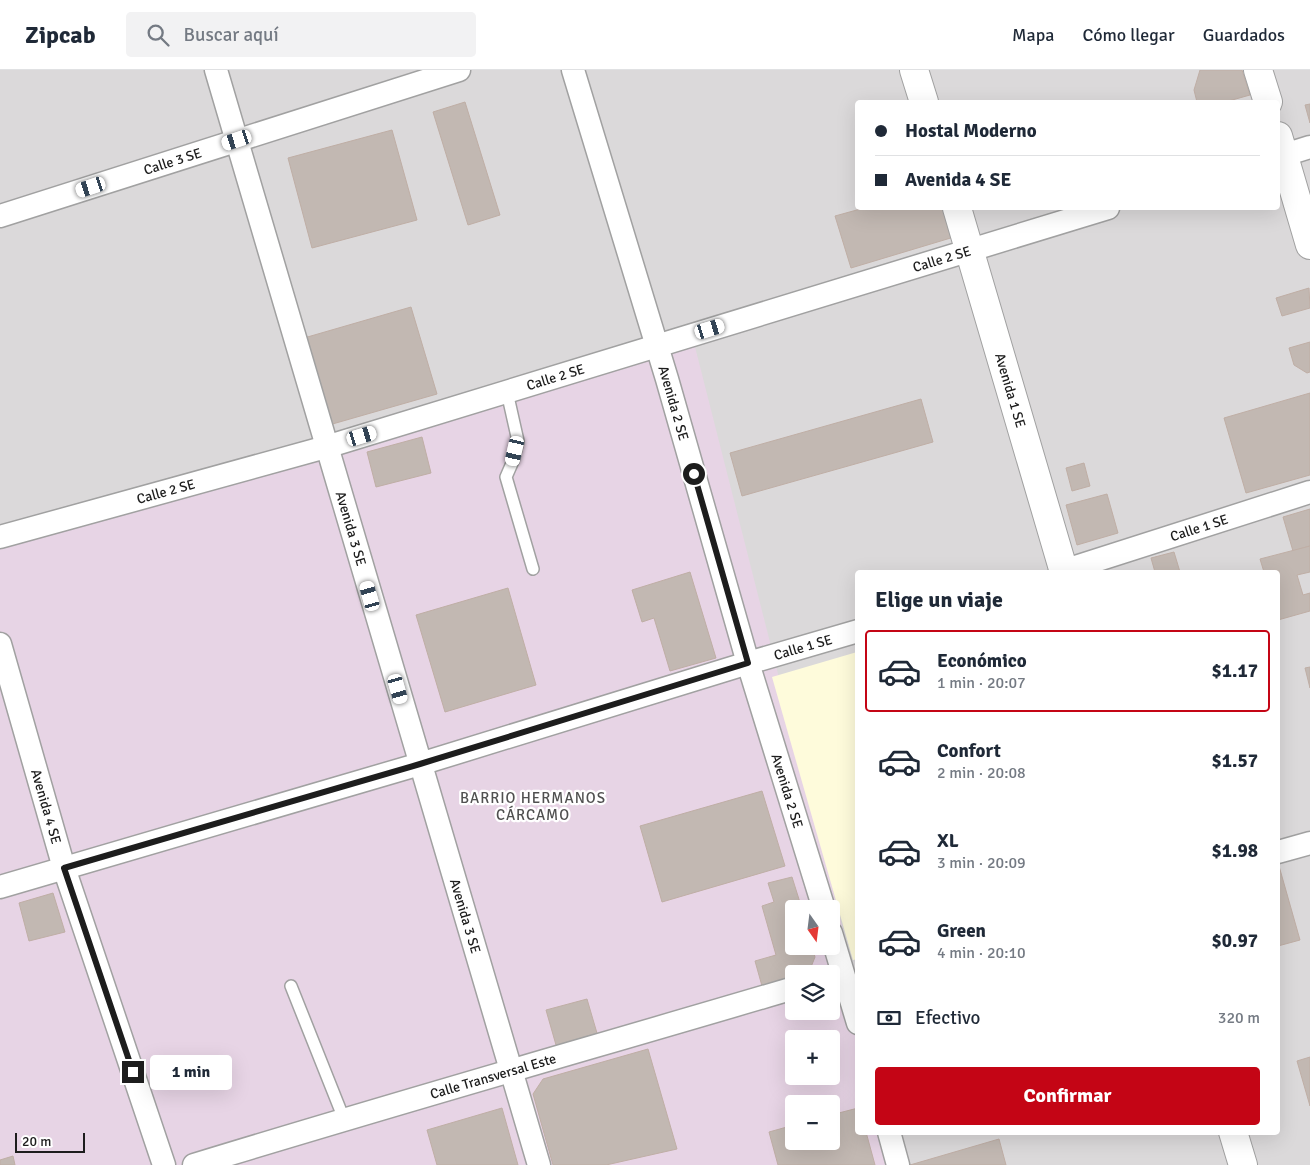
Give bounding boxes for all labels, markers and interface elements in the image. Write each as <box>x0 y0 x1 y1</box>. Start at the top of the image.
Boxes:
search box <box>126 12 476 57</box>
text: Zipcab <box>25 20 96 50</box>
icon: search <box>144 21 172 49</box>
text: Buscar aquí <box>184 23 279 47</box>
text: Mapa <box>1012 24 1054 46</box>
text: Cómo llegar <box>1082 24 1175 46</box>
text: Guardados <box>1203 24 1285 46</box>
text: Hostal Moderno <box>905 119 1037 143</box>
car <box>220 128 253 152</box>
street label: Calle 3 SE <box>141 144 204 178</box>
text: Avenida 4 SE <box>905 168 1011 192</box>
car <box>74 175 107 199</box>
street label: Calle 2 SE <box>911 242 973 276</box>
car <box>693 317 726 341</box>
street label: Avenida 1 SE <box>992 351 1030 430</box>
street label: Calle 2 SE <box>524 360 587 394</box>
street label: Avenida 2 SE <box>655 364 693 442</box>
car <box>345 424 378 448</box>
car <box>504 435 525 467</box>
route start <box>683 463 705 485</box>
street label: Calle 2 SE <box>135 475 197 507</box>
street label: Avenida 3 SE <box>332 489 370 568</box>
street label: Calle 1 SE <box>1168 510 1230 545</box>
car <box>358 580 381 612</box>
text: Elige un viaje <box>875 586 1003 613</box>
street label: Calle 1 SE <box>772 630 834 664</box>
icon: car <box>877 649 922 694</box>
text: Económico <box>937 649 1027 673</box>
text: $1.17 <box>1212 659 1258 683</box>
car <box>386 673 409 705</box>
text: 1 min · 20:07 <box>937 673 1026 693</box>
icon: car <box>877 739 922 784</box>
text: Confort <box>937 739 1001 763</box>
text: $1.57 <box>1212 749 1258 773</box>
street label: Avenida 2 SE <box>768 751 807 830</box>
text: 2 min · 20:08 <box>937 763 1026 783</box>
street label: Avenida 4 SE <box>28 767 65 846</box>
district label: BARRIO HERMANOS CÁRCAMO <box>460 789 606 824</box>
icon: car <box>877 829 922 874</box>
text: XL <box>937 829 959 853</box>
text: $1.98 <box>1212 839 1258 863</box>
text: 3 min · 20:09 <box>937 853 1026 873</box>
street label: Avenida 3 SE <box>446 877 485 955</box>
north arrow <box>785 900 840 955</box>
map controls <box>785 900 840 1150</box>
icon: car <box>877 919 922 964</box>
text: Green <box>937 919 986 943</box>
text: $0.97 <box>1212 929 1258 953</box>
text: 4 min · 20:10 <box>937 943 1026 963</box>
button: layers <box>785 965 840 1020</box>
icon: cash <box>875 1004 903 1032</box>
text: Efectivo <box>915 1006 980 1030</box>
text: 320 m <box>1218 1008 1260 1028</box>
button: + <box>785 1030 840 1085</box>
street label: Calle Transversal Este <box>428 1050 558 1102</box>
callout: 1 min <box>150 1054 233 1090</box>
route end <box>122 1061 144 1083</box>
text: 1 min <box>172 1062 210 1082</box>
button: Confirmar <box>875 1067 1260 1125</box>
button: − <box>785 1095 840 1150</box>
scale bar <box>15 1130 85 1153</box>
text: 20 m <box>22 1133 51 1150</box>

